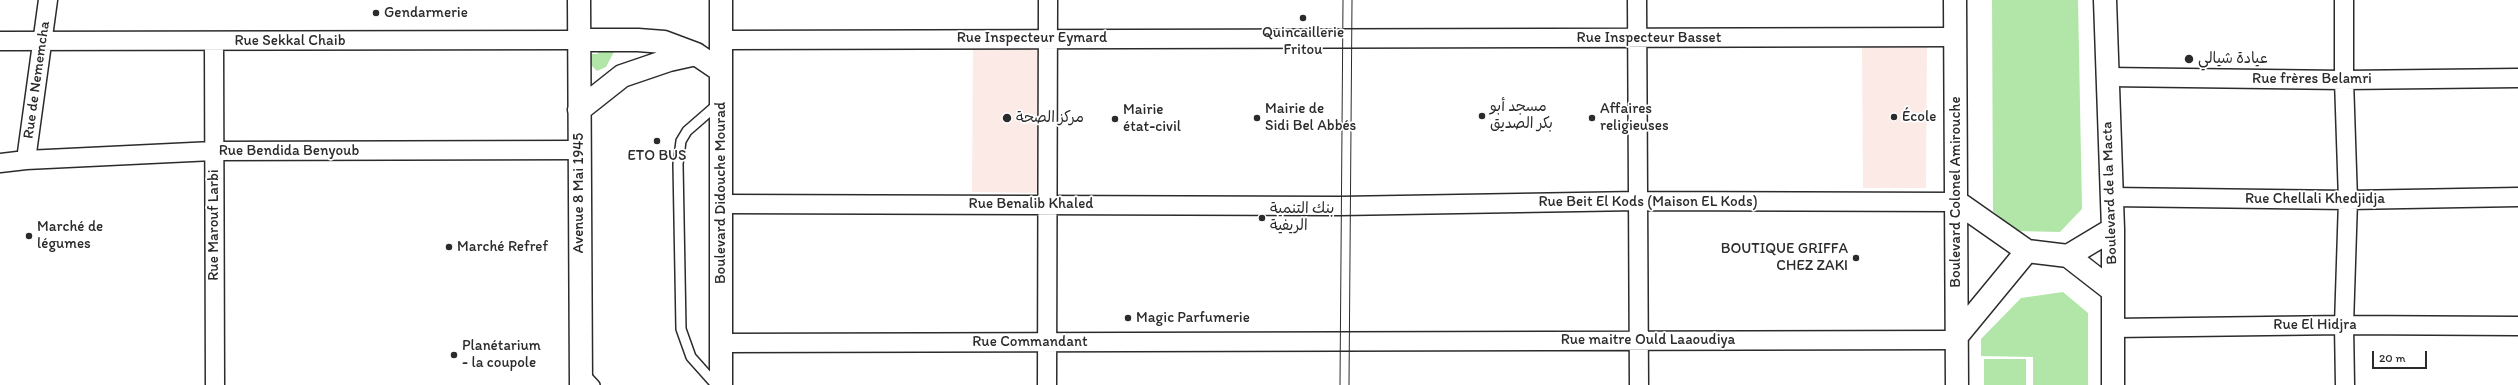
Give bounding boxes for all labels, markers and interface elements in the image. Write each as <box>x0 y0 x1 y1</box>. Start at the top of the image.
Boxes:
place label: Gendarmerie <box>384 4 468 22</box>
marker: Gendarmerie <box>371 8 381 18</box>
marker: Quincaillerie Fritou <box>1298 13 1308 23</box>
street label: Rue de Nememcha <box>20 20 54 140</box>
place label: Quincaillerie Fritou <box>1262 24 1344 59</box>
street label: Rue Inspecteur Eymard <box>957 29 1107 47</box>
street label: Rue Inspecteur Basset <box>1577 29 1721 47</box>
street label: Rue Sekkal Chaib <box>234 32 346 50</box>
place label: عيادة شيالي <box>2198 50 2268 68</box>
marker: عيادة شيالي <box>2183 53 2195 65</box>
street label: Rue frères Belamri <box>2252 70 2372 88</box>
street label: Boulevard Colonel Amirouche <box>1947 96 1965 288</box>
place label: مسجد أبو بكر الصديق <box>1490 98 1553 133</box>
place label: Mairie de Sidi Bel Abbés <box>1265 100 1356 135</box>
place label: Affaires religieuses <box>1600 100 1669 135</box>
place label: Mairie état-civil <box>1123 101 1181 136</box>
street label: Boulevard Didouche Mourad <box>712 102 730 284</box>
place label: École <box>1902 108 1936 126</box>
place label: مركز الصحة <box>1016 109 1084 127</box>
marker: مسجد أبو بكر الصديق <box>1477 111 1487 121</box>
marker: مركز الصحة <box>1001 112 1013 124</box>
marker: École <box>1889 112 1899 122</box>
marker: Mairie de Sidi Bel Abbés <box>1252 113 1262 123</box>
marker: Affaires religieuses <box>1587 113 1597 123</box>
marker: Mairie état-civil <box>1110 114 1120 124</box>
street label: Boulevard de la Macta <box>2099 121 2121 265</box>
street label: Avenue 8 Mai 1945 <box>570 133 588 253</box>
marker: ETO BUS <box>652 136 662 146</box>
street label: Rue Bendida Benyoub <box>219 142 359 160</box>
place label: ETO BUS <box>628 147 686 165</box>
street label: Rue Marouf Larbi <box>205 169 223 281</box>
street label: Rue Chellali Khedjidja <box>2245 190 2385 208</box>
street label: Rue Beit El Kods (Maison EL Kods) <box>1538 193 1758 211</box>
street label: Rue Benalib Khaled <box>969 195 1093 213</box>
place label: بنك التنمية الريفية <box>1270 200 1334 235</box>
marker: بنك التنمية الريفية <box>1257 213 1267 223</box>
place label: Marché de légumes <box>37 218 103 253</box>
marker: Marché de légumes <box>24 231 34 241</box>
place label: Marché Refref <box>457 238 548 256</box>
place label: BOUTIQUE GRIFFA CHEZ ZAKI <box>1721 240 1848 275</box>
marker: Marché Refref <box>444 242 454 252</box>
marker: BOUTIQUE GRIFFA CHEZ ZAKI <box>1851 253 1861 263</box>
place label: Magic Parfumerie <box>1136 309 1250 327</box>
marker: Magic Parfumerie <box>1123 313 1133 323</box>
street label: Rue El Hidjra <box>2273 316 2357 334</box>
street label: Rue maitre Ould Laaoudiya <box>1561 331 1735 349</box>
street label: Rue Commandant <box>972 333 1088 351</box>
place label: Planétarium - la coupole <box>462 337 541 372</box>
scale bar <box>2374 343 2429 369</box>
marker: Planétarium - la coupole <box>449 350 459 360</box>
text: 20 m <box>2379 351 2406 365</box>

